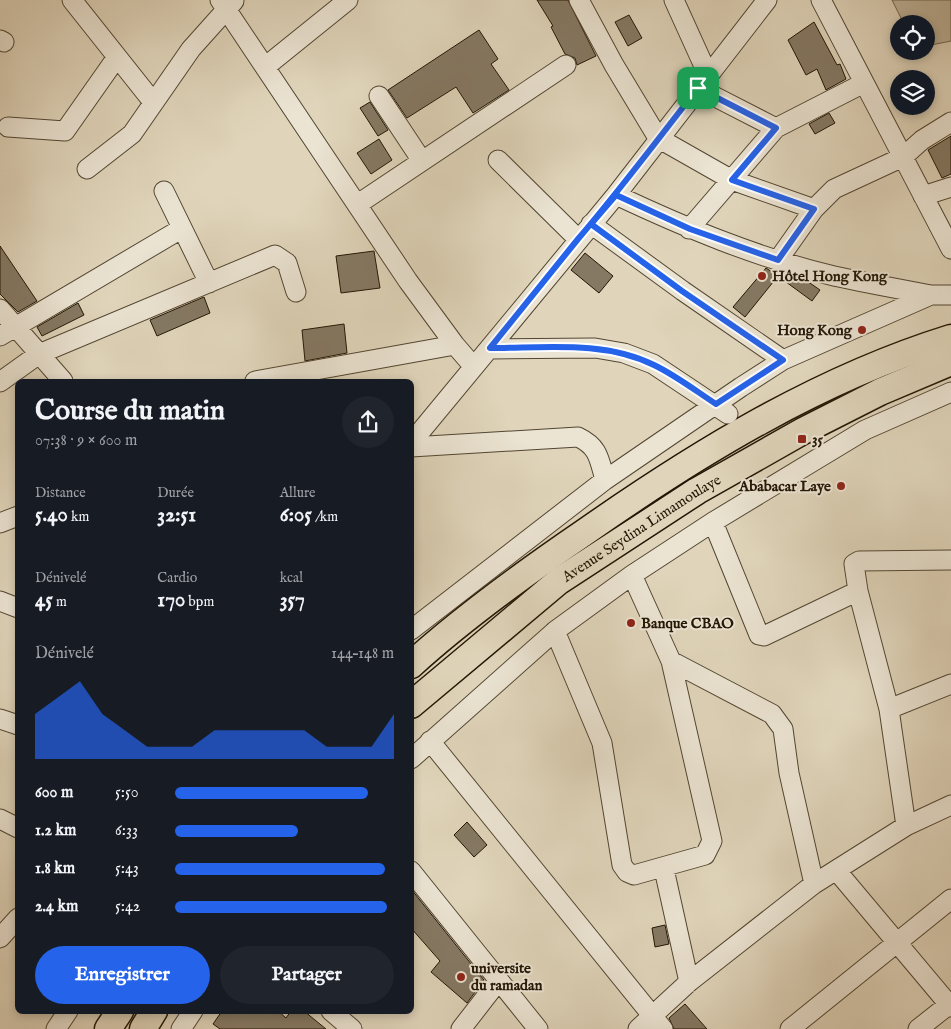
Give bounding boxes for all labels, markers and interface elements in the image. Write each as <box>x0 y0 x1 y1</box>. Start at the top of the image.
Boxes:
map controls <box>890 15 935 115</box>
button: locate <box>890 15 935 60</box>
pin <box>677 67 719 109</box>
button: layers <box>890 70 935 115</box>
icon: arrive <box>684 74 712 102</box>
place label: Hôtel Hong Kong <box>772 267 888 286</box>
marker: Hôtel Hong Kong <box>756 270 768 282</box>
place label: Hong Kong <box>777 321 853 340</box>
marker: Hong Kong <box>856 324 868 336</box>
text: Course du matin <box>35 394 225 429</box>
button: share <box>342 396 394 448</box>
place label: 35 <box>812 430 824 449</box>
text: 07:38 · 9 × 600 m <box>35 431 137 451</box>
marker: 35 <box>796 433 808 445</box>
street label: Avenue Seydina Limamoulaye <box>557 470 724 587</box>
place label: Ababacar Laye <box>738 477 831 496</box>
marker: Ababacar Laye <box>835 480 847 492</box>
text: Distance <box>35 484 86 502</box>
text: Durée <box>157 484 194 502</box>
text: Allure <box>280 484 316 502</box>
text: 5.40 <box>35 502 68 529</box>
text: 32:51 <box>157 502 196 529</box>
text: 6:05 <box>280 502 312 529</box>
text: km <box>68 508 89 526</box>
text: /km <box>312 508 338 526</box>
text: Dénivelé <box>35 569 87 587</box>
text: Cardio <box>157 569 197 587</box>
text: kcal <box>280 569 303 587</box>
text: 45 <box>35 587 53 614</box>
text: 170 <box>157 587 185 614</box>
text: 357 <box>280 587 305 614</box>
text: m <box>53 593 67 611</box>
text: bpm <box>185 593 214 611</box>
place label: Banque CBAO <box>641 614 734 633</box>
marker: Banque CBAO <box>625 617 637 629</box>
text: Dénivelé <box>35 644 94 664</box>
text: 144–148 m <box>331 644 394 664</box>
text: 600 m <box>35 783 73 803</box>
text: 5:50 <box>115 783 139 803</box>
text: 1.2 km <box>35 821 76 841</box>
text: 6:33 <box>115 821 138 841</box>
text: 1.8 km <box>35 859 75 879</box>
text: 5:43 <box>115 859 139 879</box>
text: 2.4 km <box>35 897 78 917</box>
text: 5:42 <box>115 897 140 917</box>
button: Enregistrer <box>35 946 210 1004</box>
button: Partager <box>220 946 394 1004</box>
place label: universite du ramadan <box>471 959 543 995</box>
marker: universite du ramadan <box>455 971 467 983</box>

